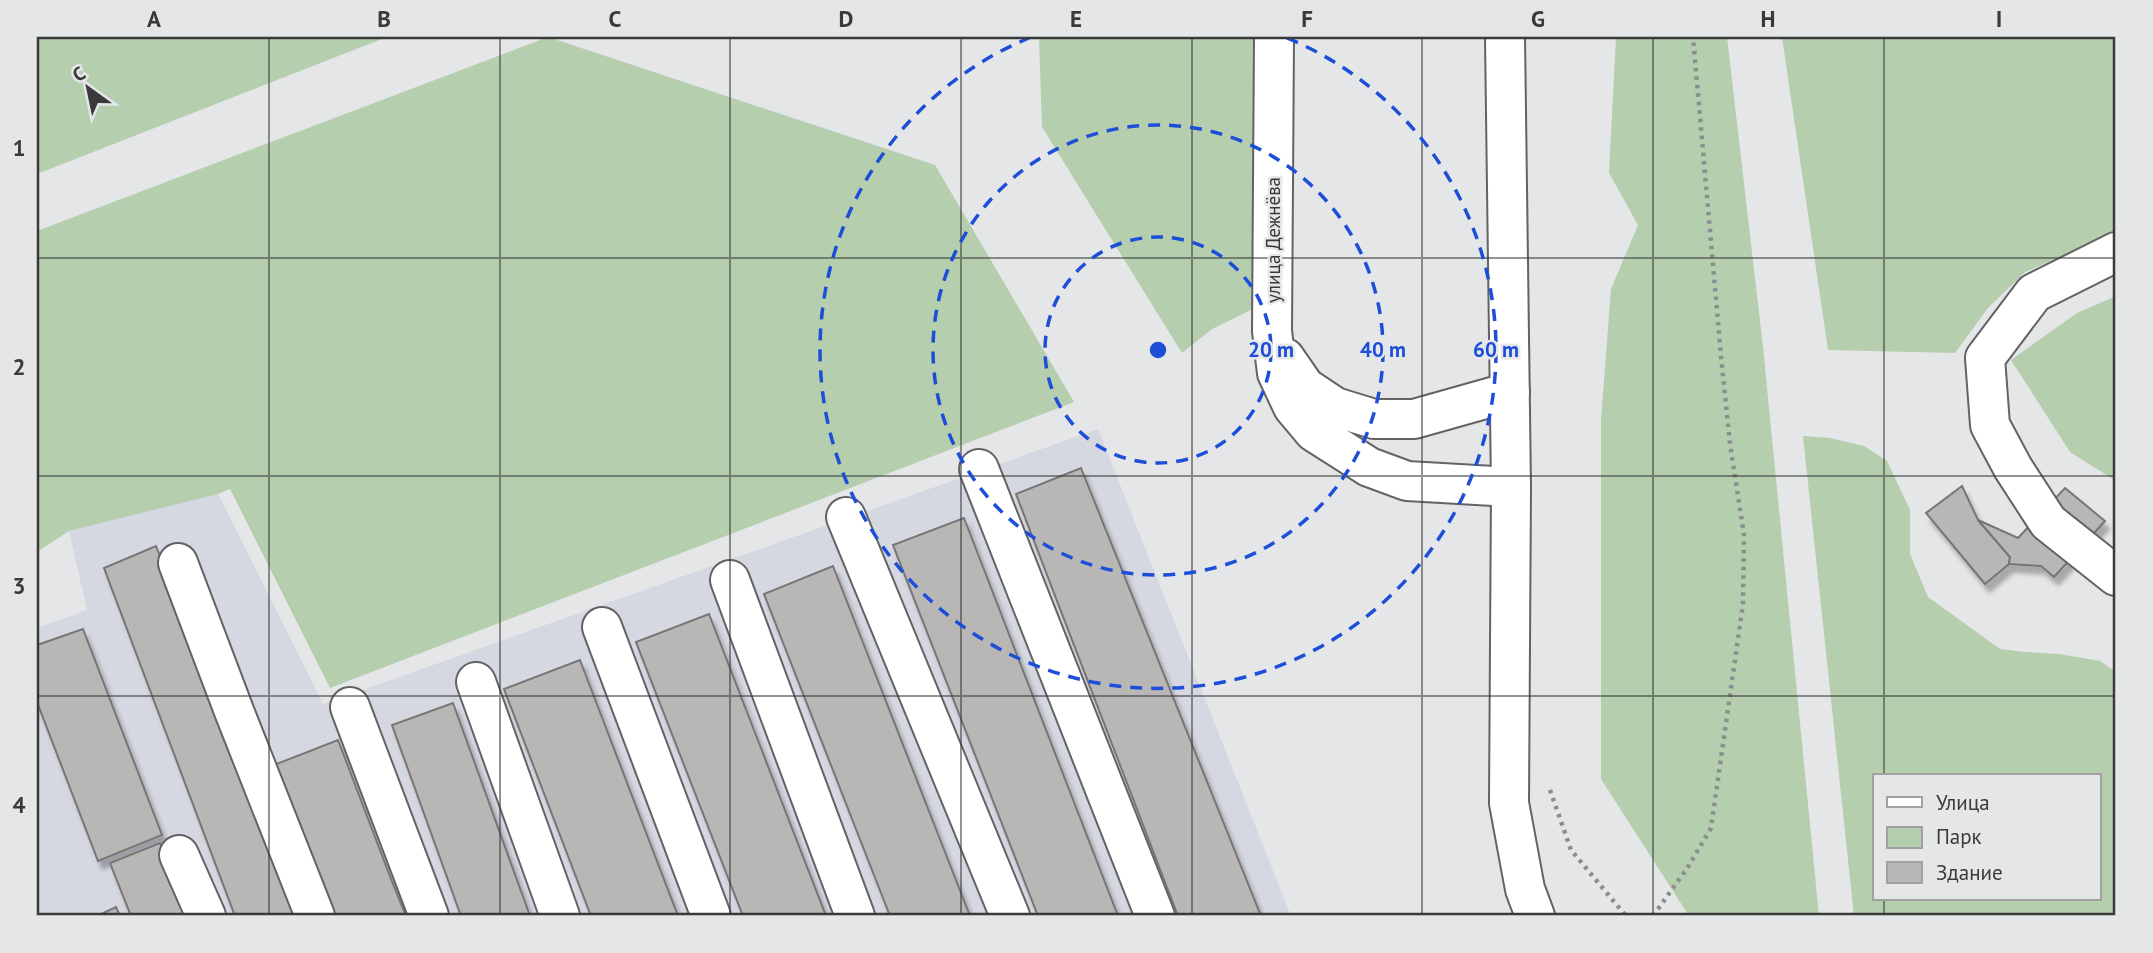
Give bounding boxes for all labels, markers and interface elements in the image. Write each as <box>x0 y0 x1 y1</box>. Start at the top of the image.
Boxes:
text: A <box>147 4 161 33</box>
text: B <box>377 4 391 33</box>
text: C <box>609 4 622 33</box>
text: D <box>839 4 853 33</box>
text: E <box>1070 4 1082 33</box>
text: F <box>1301 4 1313 33</box>
text: G <box>1531 4 1545 33</box>
text: H <box>1761 4 1775 33</box>
text: I <box>1996 4 2002 33</box>
north arrow <box>52 52 122 122</box>
text: С <box>68 61 90 87</box>
text: 1 <box>12 133 26 162</box>
street label: улица Дежнёва <box>1261 177 1285 303</box>
text: 20 m <box>1248 336 1294 363</box>
text: 40 m <box>1360 336 1406 363</box>
text: 60 m <box>1473 336 1519 363</box>
centre of rings <box>1146 338 1170 362</box>
text: 2 <box>12 352 26 381</box>
text: 3 <box>12 571 26 600</box>
legend <box>1873 774 2100 900</box>
text: Улица <box>1936 789 1990 816</box>
text: 4 <box>12 790 26 819</box>
text: Парк <box>1936 823 1982 850</box>
text: Здание <box>1936 859 2003 886</box>

